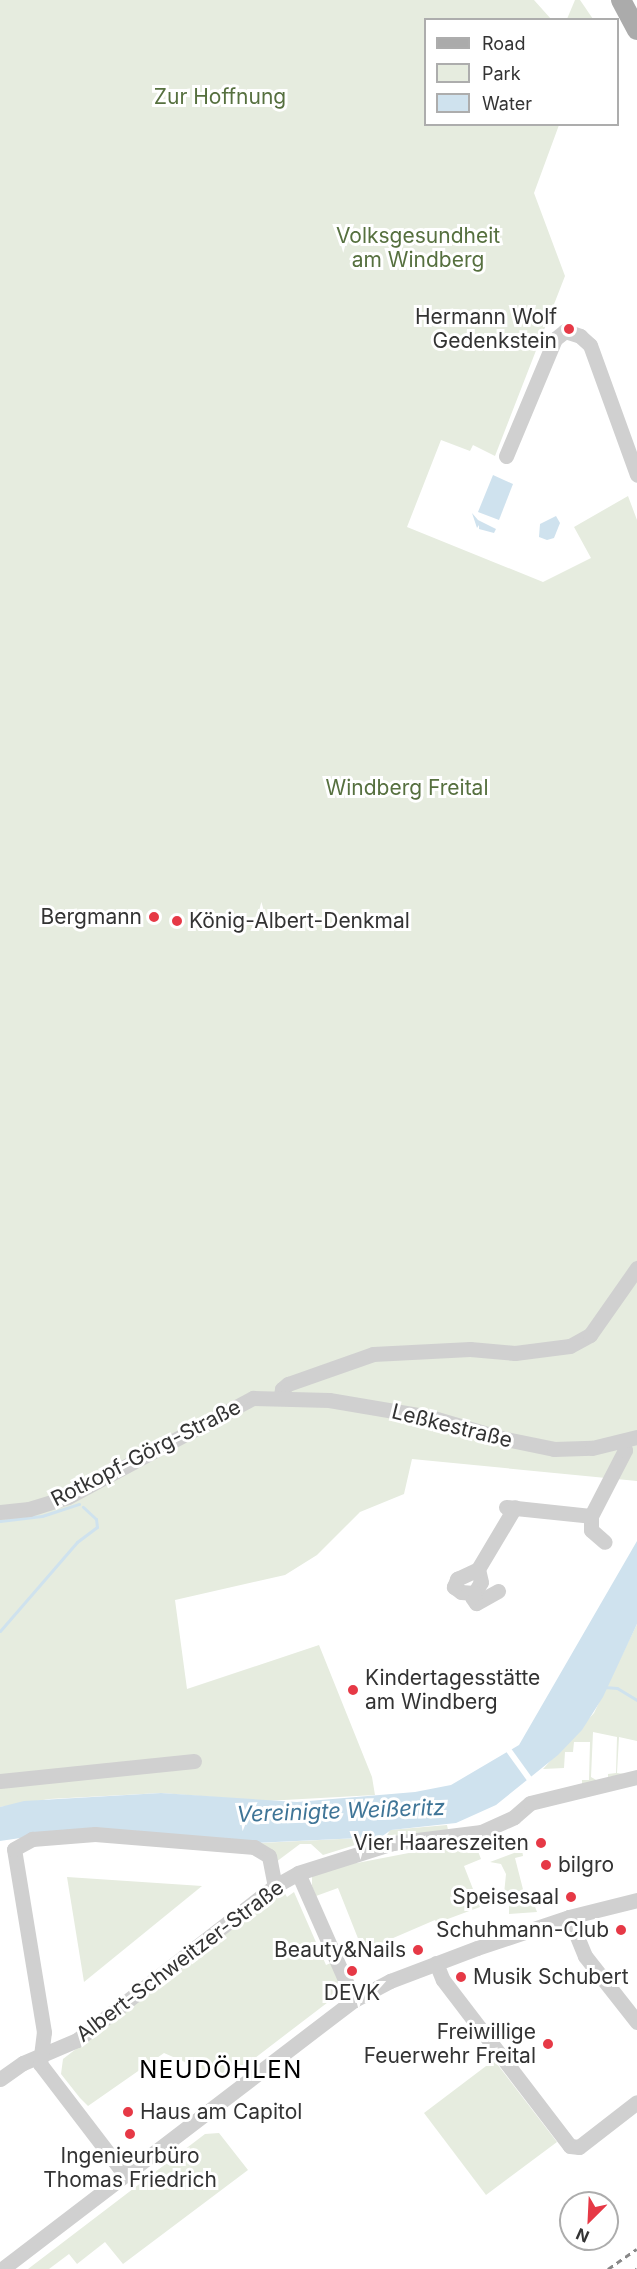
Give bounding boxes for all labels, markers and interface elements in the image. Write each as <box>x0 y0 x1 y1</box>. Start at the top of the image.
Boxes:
legend <box>424 18 619 126</box>
text: Road <box>482 33 525 54</box>
text: Park <box>482 63 521 84</box>
park label: Zur Hoffnung <box>154 84 286 110</box>
text: Water <box>482 93 532 114</box>
park label: Volksgesundheit am Windberg <box>336 223 500 273</box>
place label: Hermann Wolf Gedenkstein <box>415 304 557 354</box>
marker: Hermann Wolf Gedenkstein <box>562 322 576 336</box>
park label: Windberg Freital <box>325 775 489 801</box>
place label: Bergmann <box>41 904 142 930</box>
place label: König-Albert-Denkmal <box>189 908 410 934</box>
marker: Bergmann <box>147 910 161 924</box>
marker: König-Albert-Denkmal <box>170 914 184 928</box>
street label: Rotkopf-Görg-Straße <box>47 1394 245 1512</box>
street label: Leßkestraße <box>389 1399 515 1453</box>
place label: Kindertagesstätte am Windberg <box>365 1665 540 1715</box>
marker: Kindertagesstätte am Windberg <box>346 1683 360 1697</box>
water label: Vereinigte Weißeritz <box>236 1794 446 1828</box>
place label: Vier Haareszeiten <box>353 1830 529 1856</box>
marker: Vier Haareszeiten <box>534 1836 548 1850</box>
place label: bilgro <box>558 1852 614 1878</box>
marker: bilgro <box>539 1858 553 1872</box>
street label: Albert-Schweitzer-Straße <box>71 1875 289 2047</box>
place label: Speisesaal <box>452 1884 559 1910</box>
marker: Speisesaal <box>564 1890 578 1904</box>
place label: Schuhmann-Club <box>436 1917 609 1943</box>
marker: Schuhmann-Club <box>614 1923 628 1937</box>
place label: Beauty&Nails <box>274 1937 406 1963</box>
marker: Beauty&Nails <box>411 1943 425 1957</box>
marker: DEVK <box>345 1964 359 1978</box>
place label: Musik Schubert <box>473 1964 629 1990</box>
marker: Musik Schubert <box>454 1970 468 1984</box>
place label: DEVK <box>324 1980 380 2006</box>
place label: Freiwillige Feuerwehr Freital <box>364 2019 536 2069</box>
marker: Freiwillige Feuerwehr Freital <box>541 2037 555 2051</box>
district label: NEUDÖHLEN <box>139 2056 303 2084</box>
place label: Haus am Capitol <box>140 2099 302 2125</box>
marker: Haus am Capitol <box>121 2105 135 2119</box>
marker: Ingenieurbüro Thomas Friedrich <box>123 2127 137 2141</box>
place label: Ingenieurbüro Thomas Friedrich <box>43 2143 217 2193</box>
north arrow <box>559 2191 619 2251</box>
text: N <box>573 2224 592 2247</box>

